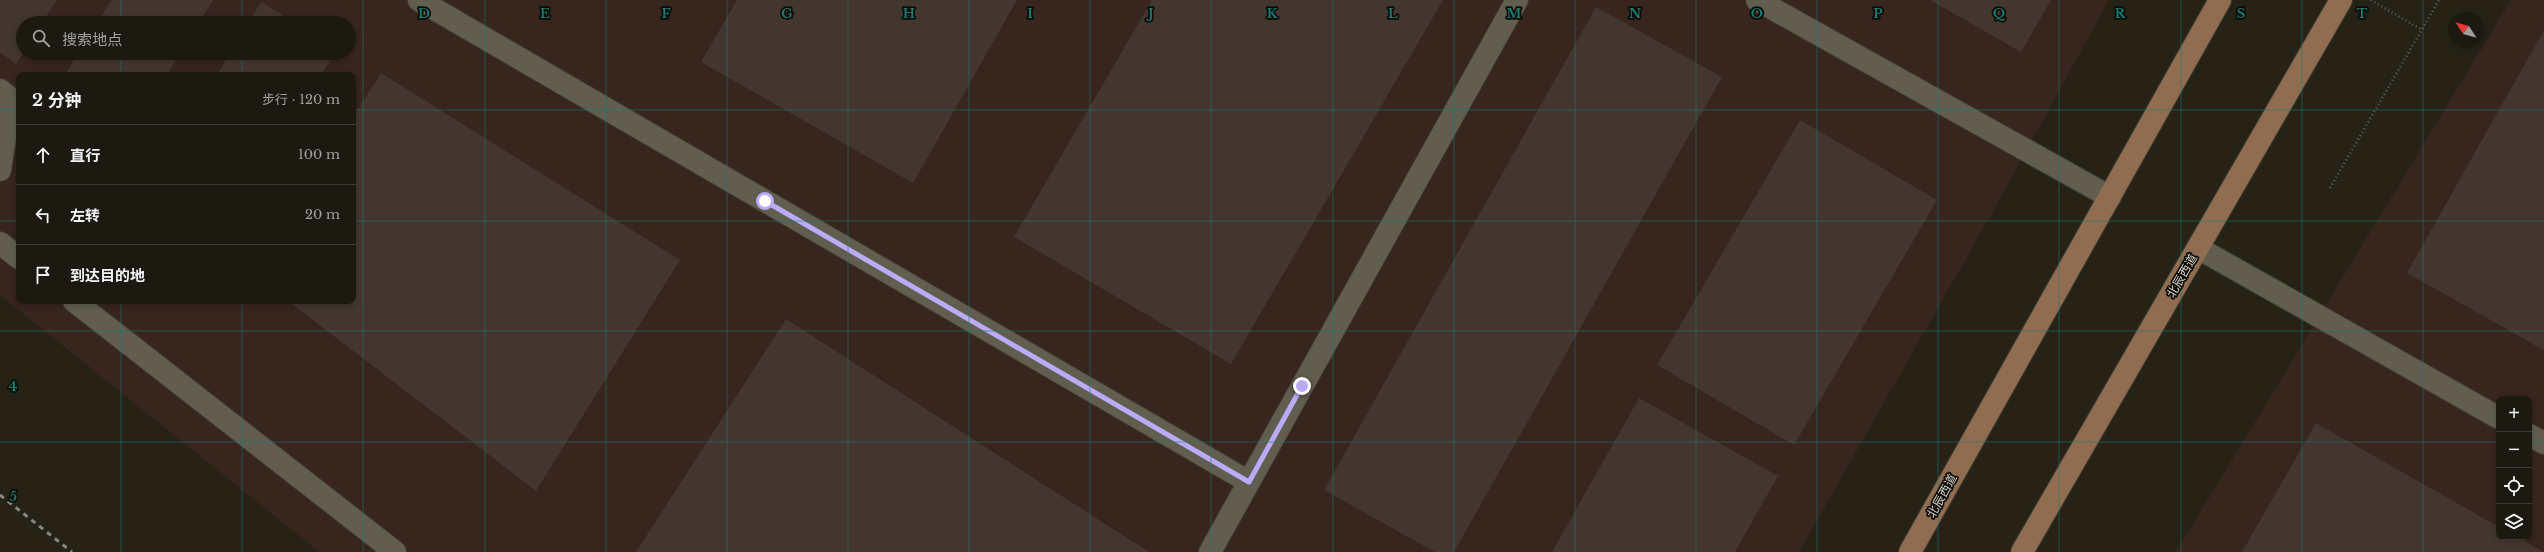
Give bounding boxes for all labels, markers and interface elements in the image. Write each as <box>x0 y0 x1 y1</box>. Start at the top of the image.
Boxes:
text: D <box>418 5 430 22</box>
text: E <box>540 5 550 22</box>
text: F <box>662 5 671 22</box>
text: G <box>781 5 793 22</box>
text: H <box>903 5 915 22</box>
text: I <box>1027 5 1033 22</box>
text: J <box>1145 5 1154 22</box>
text: K <box>1267 5 1278 22</box>
text: L <box>1388 5 1398 22</box>
text: M <box>1507 5 1522 22</box>
text: N <box>1629 5 1641 22</box>
text: O <box>1751 5 1763 22</box>
text: P <box>1873 5 1883 22</box>
text: Q <box>1993 5 2006 22</box>
text: R <box>2115 5 2127 22</box>
text: S <box>2237 5 2246 22</box>
text: T <box>2357 5 2368 22</box>
north arrow <box>2448 12 2484 48</box>
search box <box>16 16 356 60</box>
icon: search <box>30 27 52 49</box>
text: 搜索地点 <box>62 30 122 49</box>
text: 2 分钟 <box>32 90 82 111</box>
text: 步行 · 120 m <box>262 91 340 108</box>
icon: ahead <box>32 144 54 166</box>
text: 直行 <box>70 146 100 165</box>
text: 100 m <box>298 146 340 163</box>
route start <box>756 192 774 210</box>
icon: left <box>32 204 54 226</box>
text: 左转 <box>70 206 100 225</box>
text: 20 m <box>305 206 340 223</box>
street label: 北辰西道 <box>2163 251 2200 300</box>
icon: arrive <box>32 264 54 286</box>
text: 到达目的地 <box>70 266 145 285</box>
route end <box>1293 377 1311 395</box>
text: 4 <box>9 378 18 395</box>
map controls <box>2496 396 2532 540</box>
button: + <box>2496 396 2532 432</box>
button: − <box>2496 432 2532 468</box>
button: locate <box>2496 468 2532 504</box>
street label: 北辰西道 <box>1923 471 1960 520</box>
text: 5 <box>9 488 17 505</box>
button: layers <box>2496 504 2532 540</box>

